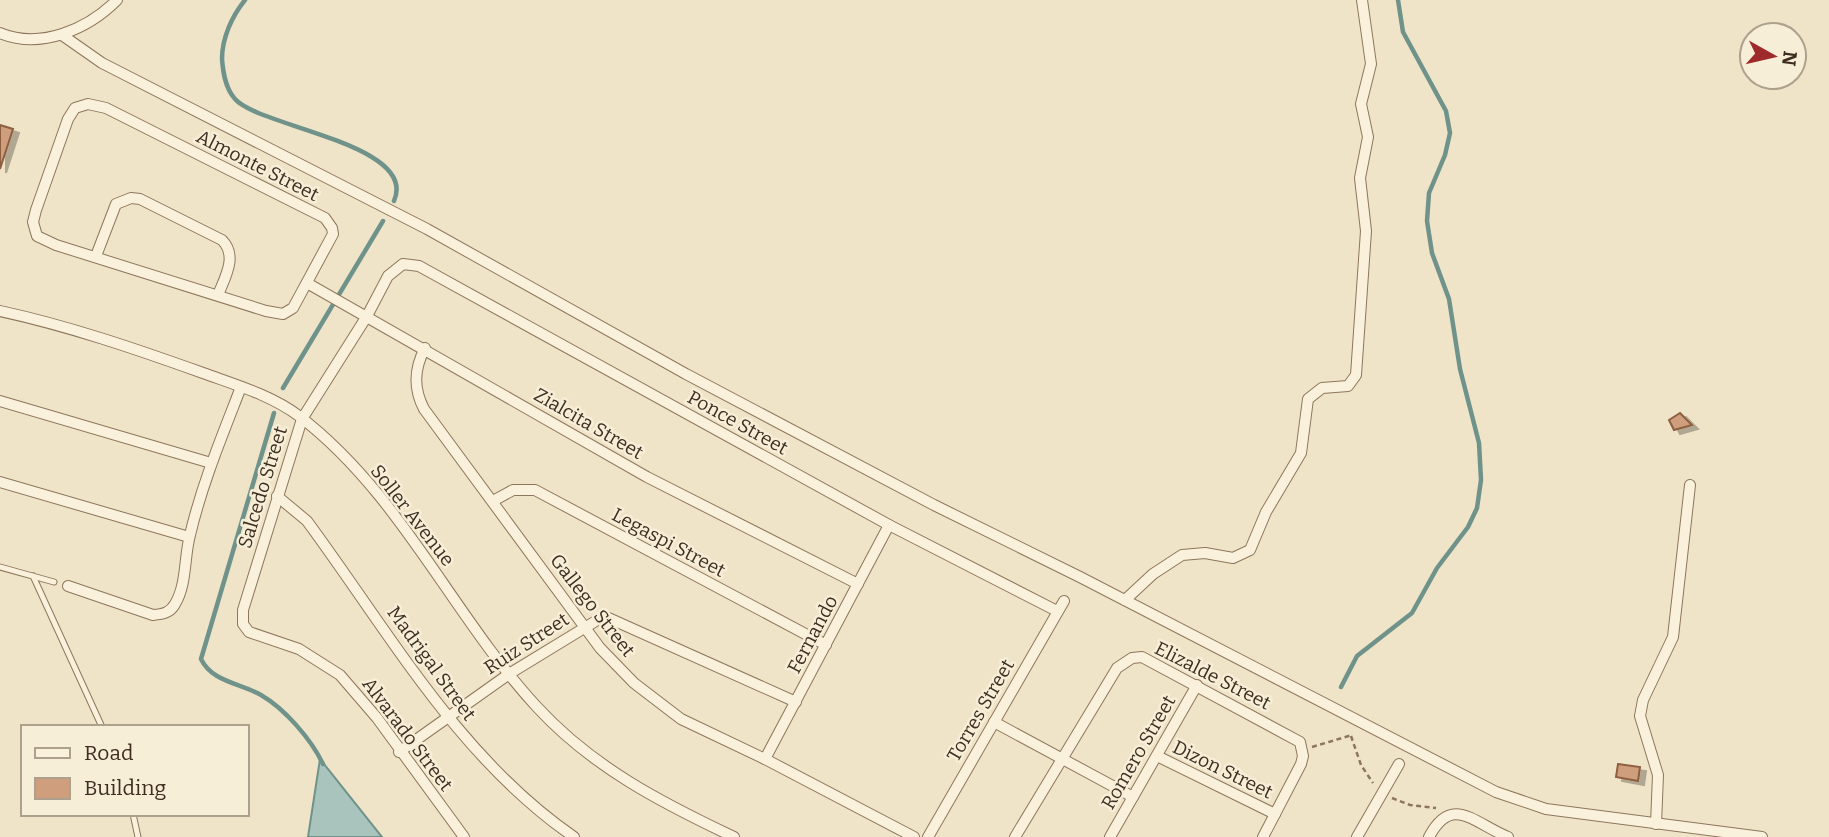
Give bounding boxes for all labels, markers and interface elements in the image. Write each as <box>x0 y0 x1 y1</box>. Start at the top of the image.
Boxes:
north arrow <box>1738 21 1808 91</box>
text: N <box>1777 49 1802 67</box>
street label: Almonte Street <box>193 125 323 206</box>
street label: Zialcita Street <box>530 383 648 464</box>
street label: Ponce Street <box>684 385 792 460</box>
street label: Salcedo Street <box>233 423 292 551</box>
street label: Soller Avenue <box>366 460 459 571</box>
street label: Legaspi Street <box>608 503 729 582</box>
street label: Gallego Street <box>545 549 640 661</box>
street label: Fernando <box>782 591 843 677</box>
street label: Madrigal Street <box>382 602 481 725</box>
street label: Ruiz Street <box>480 608 573 679</box>
street label: Elizalde Street <box>1151 636 1275 715</box>
street label: Torres Street <box>942 655 1019 765</box>
street label: Alvarado Street <box>357 673 458 796</box>
street label: Romero Street <box>1097 691 1180 813</box>
legend <box>21 725 248 816</box>
street label: Dizon Street <box>1169 735 1277 804</box>
text: Road <box>84 740 133 766</box>
text: Building <box>84 775 167 801</box>

